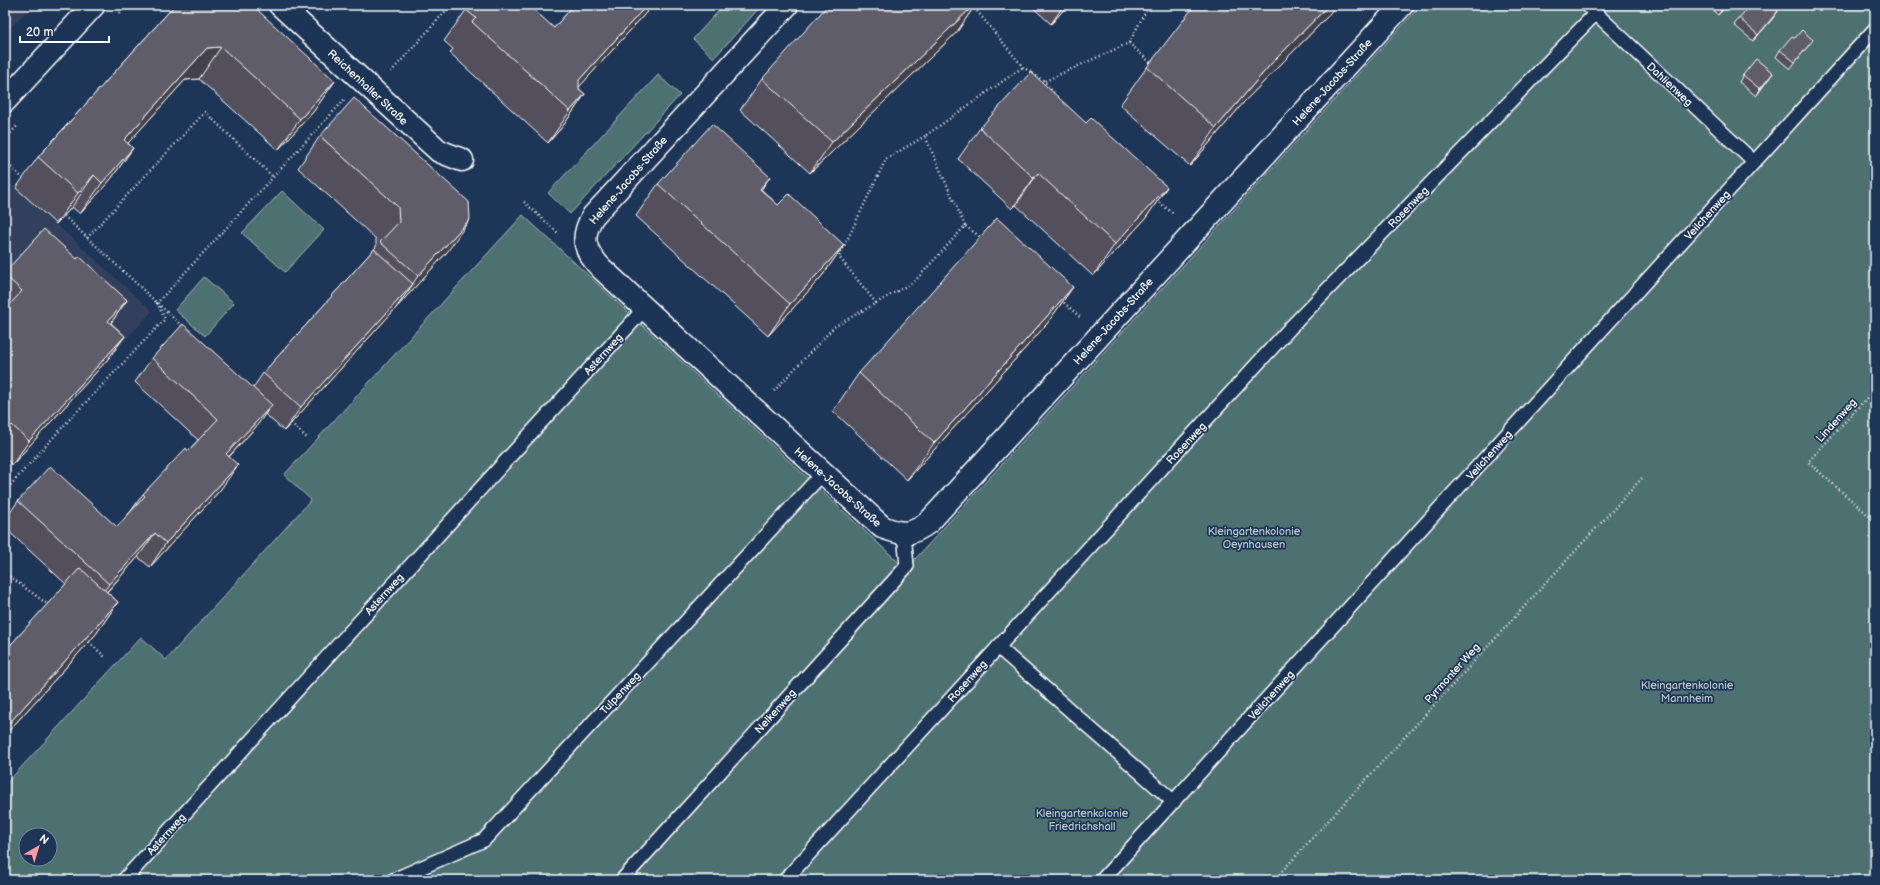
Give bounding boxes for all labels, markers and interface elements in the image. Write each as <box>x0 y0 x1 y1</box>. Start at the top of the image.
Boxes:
scale bar <box>20 18 109 44</box>
text: 20 m <box>26 25 53 40</box>
street label: Helene-Jacobs-Straße <box>1290 36 1375 128</box>
street label: Reichenhaller Straße <box>325 47 411 128</box>
street label: Dahlienweg <box>1644 60 1695 109</box>
street label: Helene-Jacobs-Straße <box>587 133 670 227</box>
street label: Rosenweg <box>1386 184 1431 231</box>
street label: Veilchenweg <box>1682 188 1733 243</box>
street label: Helene-Jacobs-Straße <box>1071 275 1156 367</box>
street label: Asternweg <box>581 331 625 378</box>
street label: Lindenweg <box>1813 396 1859 445</box>
street label: Rosenweg <box>1164 420 1209 467</box>
street label: Veilchenweg <box>1464 428 1515 483</box>
street label: Helene-Jacobs-Straße <box>792 445 884 530</box>
park label: Kleingartenkolonie Oeynhausen <box>1208 525 1301 551</box>
street label: Asternweg <box>362 571 406 618</box>
street label: Pyrmonter Weg <box>1422 641 1483 706</box>
street label: Rosenweg <box>945 658 990 705</box>
street label: Veilchenweg <box>1246 668 1297 723</box>
street label: Tulpenweg <box>597 669 643 717</box>
park label: Kleingartenkolonie Mannheim <box>1641 679 1734 705</box>
street label: Nelkenweg <box>752 686 799 736</box>
park label: Kleingartenkolonie Friedrichshall <box>1036 807 1129 833</box>
street label: Asternweg <box>144 811 188 858</box>
north arrow <box>18 827 58 867</box>
text: N <box>37 832 51 847</box>

